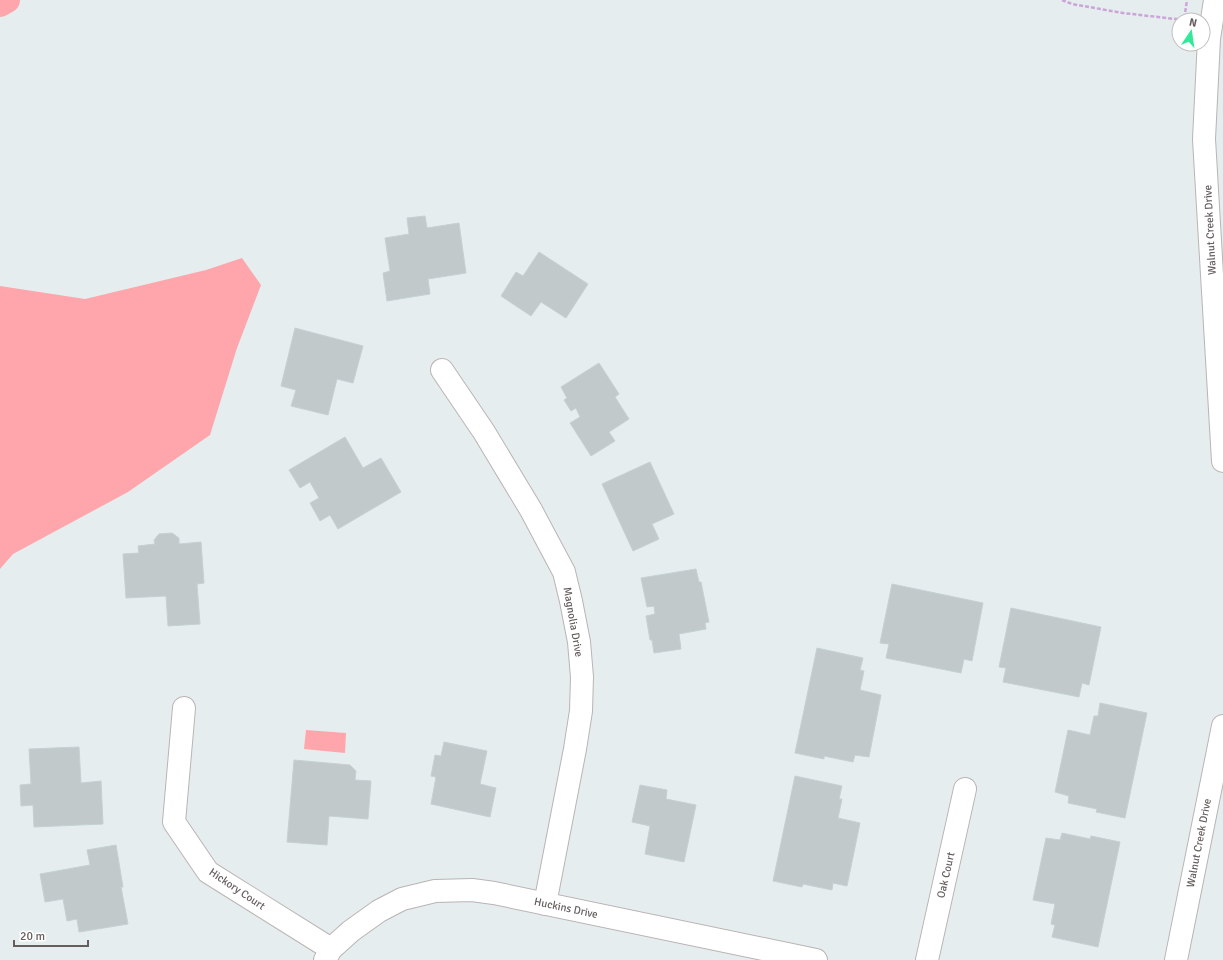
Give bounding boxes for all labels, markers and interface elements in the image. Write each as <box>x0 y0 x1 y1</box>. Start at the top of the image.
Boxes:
north arrow <box>1171 12 1211 52</box>
text: N <box>1188 16 1198 30</box>
street label: Walnut Creek Drive <box>1201 185 1219 275</box>
street label: Magnolia Drive <box>560 586 586 658</box>
street label: Walnut Creek Drive <box>1184 798 1214 888</box>
street label: Oak Court <box>934 850 958 899</box>
street label: Hickory Court <box>206 865 268 913</box>
street label: Huckins Drive <box>533 895 599 921</box>
scale bar <box>14 922 88 948</box>
text: 20 m <box>20 929 45 944</box>

